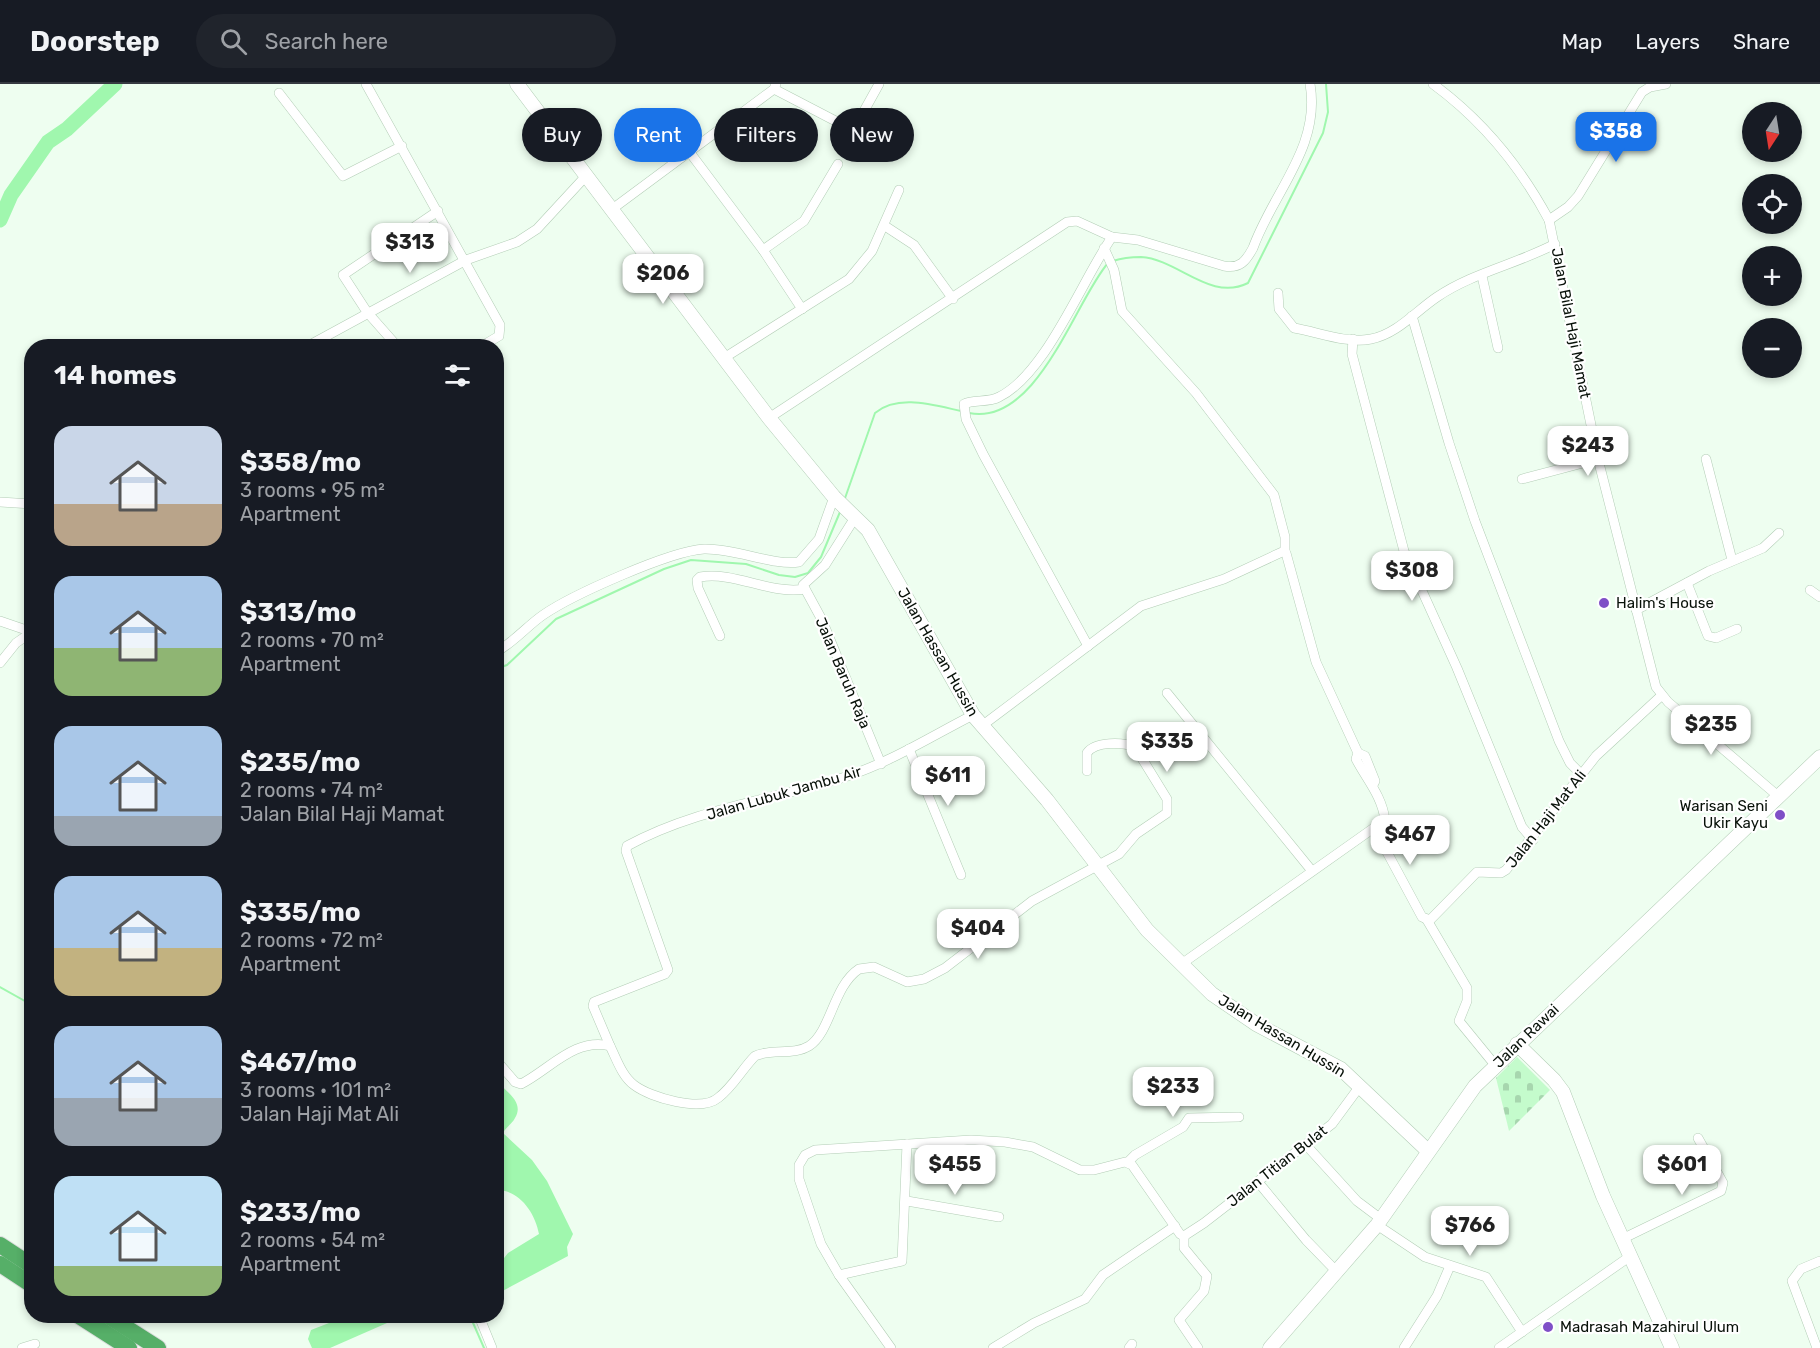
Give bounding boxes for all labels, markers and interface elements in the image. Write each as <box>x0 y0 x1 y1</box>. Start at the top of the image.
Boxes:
search box <box>196 14 616 68</box>
text: Doorstep <box>30 25 160 58</box>
icon: search <box>217 25 250 58</box>
text: Search here <box>265 28 388 55</box>
text: Map <box>1561 29 1602 54</box>
text: Layers <box>1635 29 1700 54</box>
text: Share <box>1733 29 1790 54</box>
north arrow <box>1742 102 1802 162</box>
map controls <box>1742 102 1802 378</box>
chip: Buy <box>522 108 602 162</box>
chip: Rent <box>614 108 702 162</box>
chip: Filters <box>714 108 818 162</box>
chip: New <box>830 108 914 162</box>
pin: $358 <box>1580 112 1652 163</box>
text: $358 <box>1590 119 1643 143</box>
button: locate <box>1742 174 1802 234</box>
pin: $313 <box>374 223 446 274</box>
text: $313 <box>385 230 435 254</box>
street label: Jalan Bilal Haji Mamat <box>1548 246 1594 400</box>
button: + <box>1742 246 1802 306</box>
pin: $206 <box>627 254 699 305</box>
text: $206 <box>637 261 689 285</box>
button: − <box>1742 318 1802 378</box>
icon: filters <box>441 359 474 392</box>
text: 14 homes <box>54 360 177 391</box>
pin: $243 <box>1552 426 1624 477</box>
text: $243 <box>1561 433 1615 457</box>
text: $358/mo <box>240 447 361 478</box>
icon: home <box>102 450 174 522</box>
text: 3 rooms · 95 m² <box>240 478 385 502</box>
text: Apartment <box>240 502 341 526</box>
pin: $308 <box>1376 551 1448 602</box>
text: $308 <box>1385 558 1439 582</box>
street label: Jalan Hassan Hussin <box>894 584 982 720</box>
place label: Halim's House <box>1616 594 1714 612</box>
marker: Halim's House <box>1597 596 1611 610</box>
text: $313/mo <box>240 597 356 628</box>
icon: home <box>102 600 174 672</box>
street label: Jalan Baruh Raja <box>812 615 874 731</box>
text: 2 rooms · 70 m² <box>240 628 384 652</box>
text: Apartment <box>240 652 341 676</box>
pin: $235 <box>1675 705 1747 756</box>
text: $235 <box>1685 712 1737 736</box>
pin: $335 <box>1131 722 1203 773</box>
text: $335 <box>1141 729 1193 753</box>
text: $235/mo <box>240 747 360 778</box>
icon: home <box>102 750 174 822</box>
pin: $611 <box>912 756 984 807</box>
street label: Jalan Lubuk Jambu Air <box>704 762 864 824</box>
text: $611 <box>925 763 971 787</box>
street label: Jalan Haji Mat Ali <box>1502 766 1590 872</box>
text: 2 rooms · 74 m² <box>240 778 383 802</box>
place label: Warisan Seni Ukir Kayu <box>1680 797 1768 832</box>
text: Jalan Bilal Haji Mamat <box>240 802 444 826</box>
marker: Warisan Seni Ukir Kayu <box>1773 808 1787 822</box>
pin: $467 <box>1374 815 1446 866</box>
text: $467 <box>1385 822 1435 846</box>
text: $335/mo <box>240 897 361 928</box>
icon: home <box>102 900 174 972</box>
pin: $404 <box>942 909 1014 960</box>
text: $404 <box>951 916 1005 940</box>
text: 2 rooms · 72 m² <box>240 928 383 952</box>
text: Apartment <box>240 952 341 976</box>
street label: Jalan Hassan Hussin <box>1215 991 1349 1081</box>
street label: Jalan Rawai <box>1489 1000 1563 1072</box>
text: $467/mo <box>240 1047 357 1078</box>
icon: home <box>102 1050 174 1122</box>
pin: $233 <box>1137 1067 1209 1118</box>
text: $233 <box>1147 1074 1199 1098</box>
text: 3 rooms · 101 m² <box>240 1078 391 1102</box>
text: Jalan Haji Mat Ali <box>240 1102 399 1126</box>
street label: Jalan Titian Bulat <box>1224 1121 1331 1211</box>
pin: $455 <box>919 1145 991 1196</box>
pin: $601 <box>1646 1145 1718 1196</box>
text: $455 <box>929 1152 981 1176</box>
text: $601 <box>1657 1152 1707 1176</box>
text: $233/mo <box>240 1197 361 1228</box>
icon: home <box>102 1200 174 1272</box>
pin: $766 <box>1434 1206 1506 1257</box>
text: $766 <box>1445 1213 1495 1237</box>
text: 2 rooms · 54 m² <box>240 1228 385 1252</box>
text: Apartment <box>240 1252 341 1276</box>
place label: Madrasah Mazahirul Ulum <box>1560 1318 1739 1336</box>
marker: Madrasah Mazahirul Ulum <box>1541 1320 1555 1334</box>

